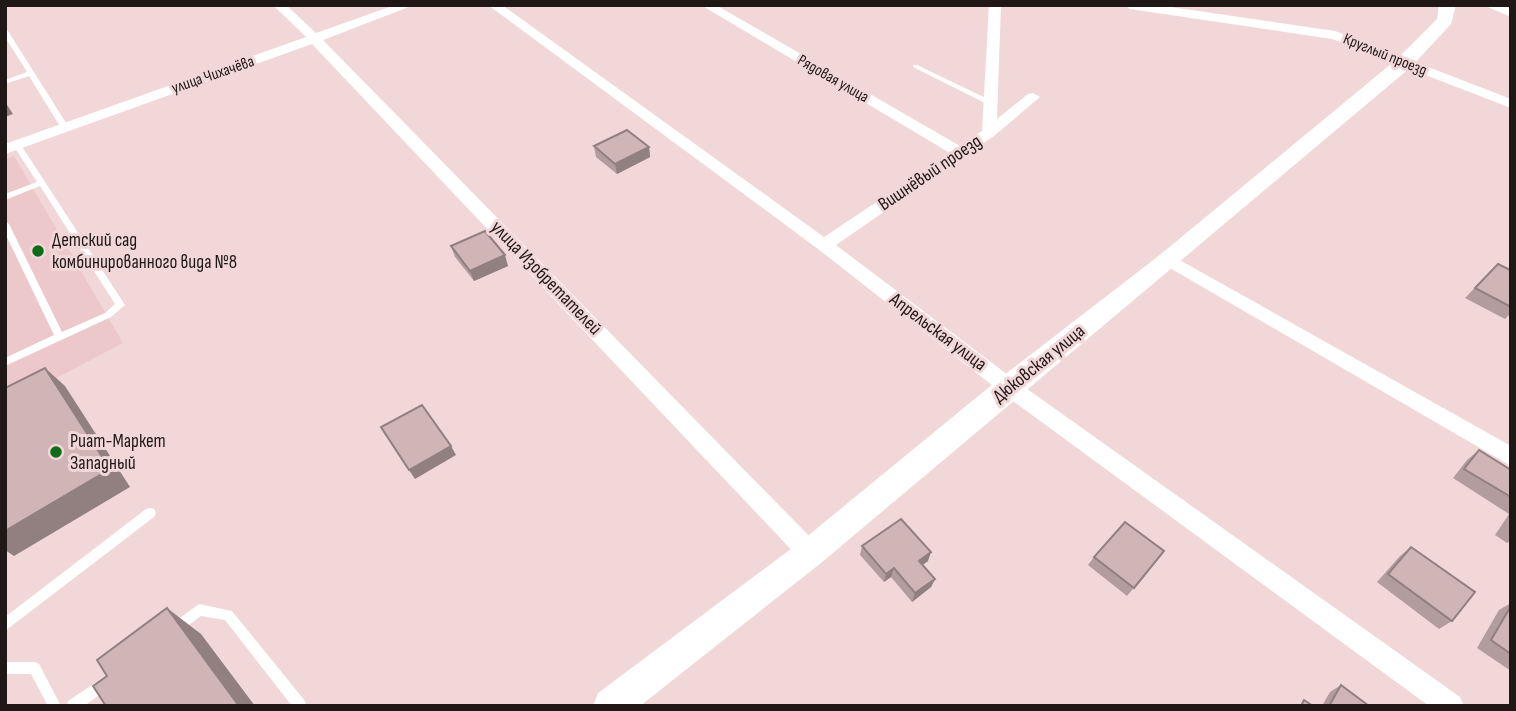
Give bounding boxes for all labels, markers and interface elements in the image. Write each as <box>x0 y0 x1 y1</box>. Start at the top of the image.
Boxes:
street label: Круглый проезд <box>1340 30 1430 80</box>
street label: Рядовая улица <box>794 51 872 107</box>
street label: улица Чихачёва <box>169 52 257 98</box>
street label: Вишнёвый проезд <box>874 130 986 216</box>
street label: улица Изобретателей <box>486 216 606 340</box>
place label: Детский сад комбинированного вида №8 <box>52 229 237 274</box>
marker: Детский сад комбинированного вида №8 <box>30 243 46 259</box>
street label: Апрельская улица <box>884 287 991 376</box>
street label: Дюковская улица <box>988 320 1090 408</box>
place label: Риат-Маркет Западный <box>70 430 166 475</box>
marker: Риат-Маркет Западный <box>48 444 64 460</box>

